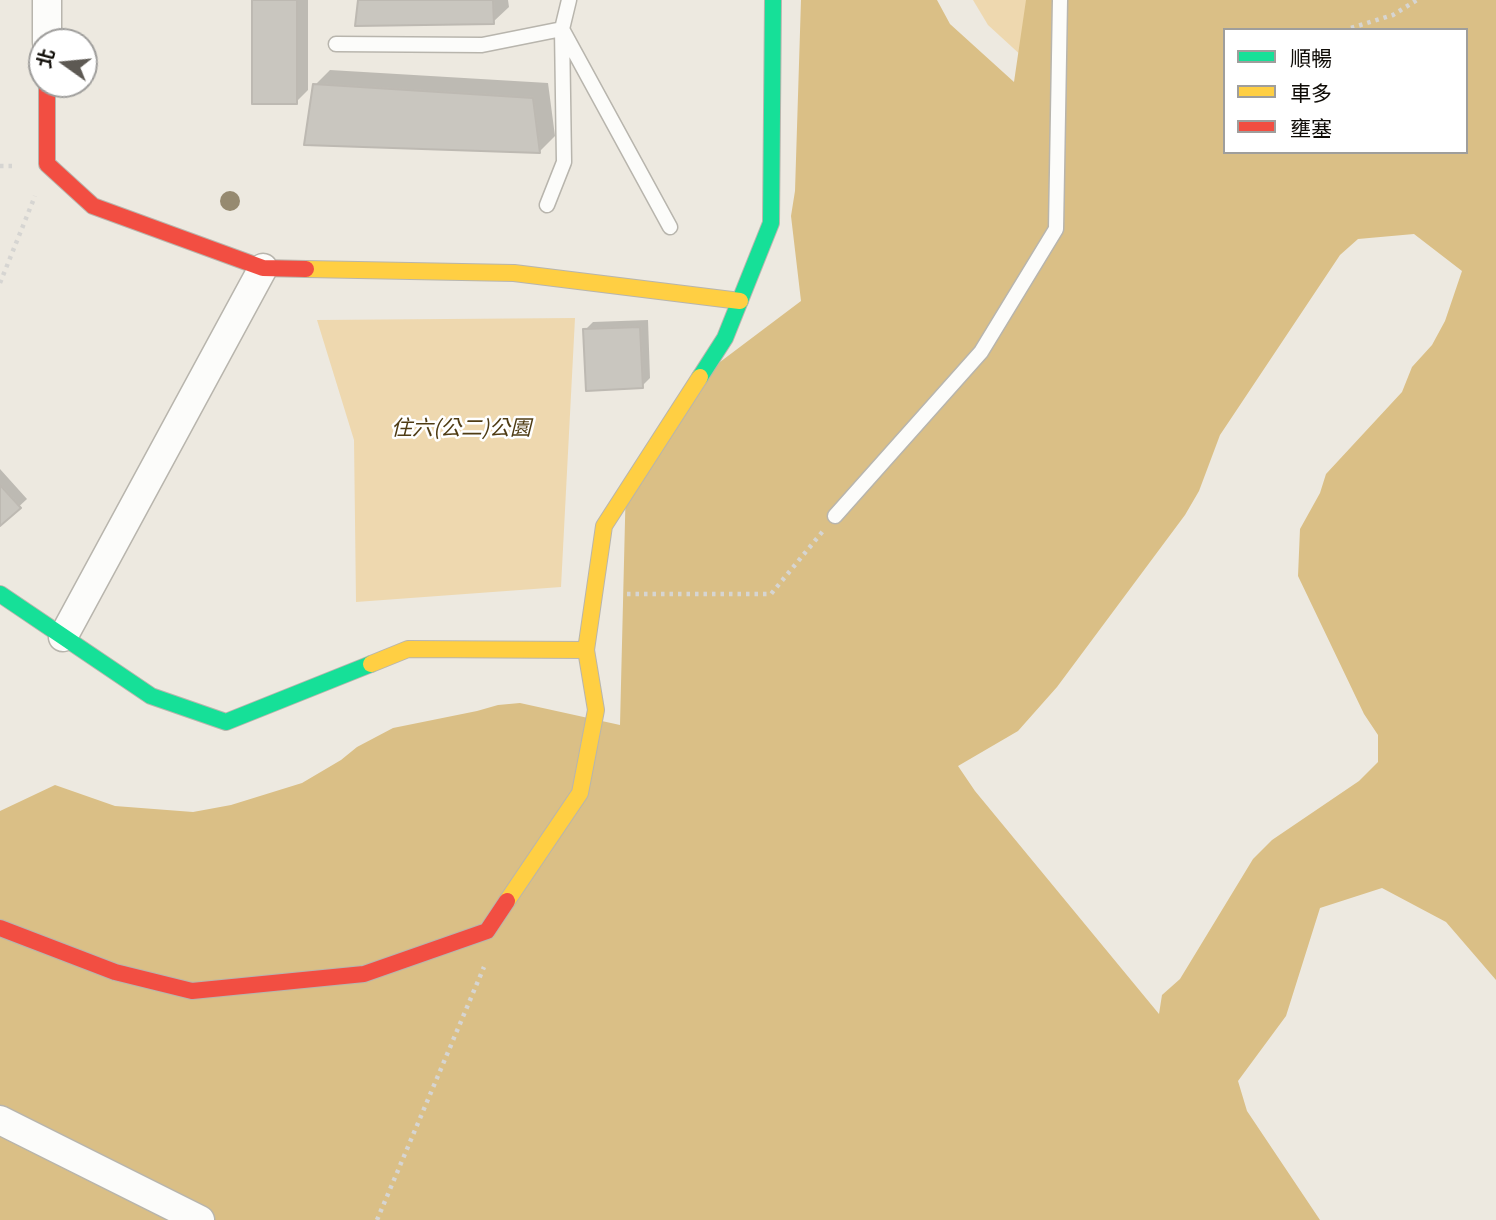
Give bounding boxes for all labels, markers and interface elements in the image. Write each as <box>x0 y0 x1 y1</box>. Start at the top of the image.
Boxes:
north arrow <box>28 28 98 98</box>
legend <box>1223 28 1468 154</box>
text: 順暢 <box>1290 42 1332 72</box>
text: 北 <box>29 45 60 71</box>
text: 車多 <box>1290 77 1332 107</box>
text: 壅塞 <box>1290 112 1332 142</box>
park label: 住六(公二)公園 <box>391 414 531 440</box>

